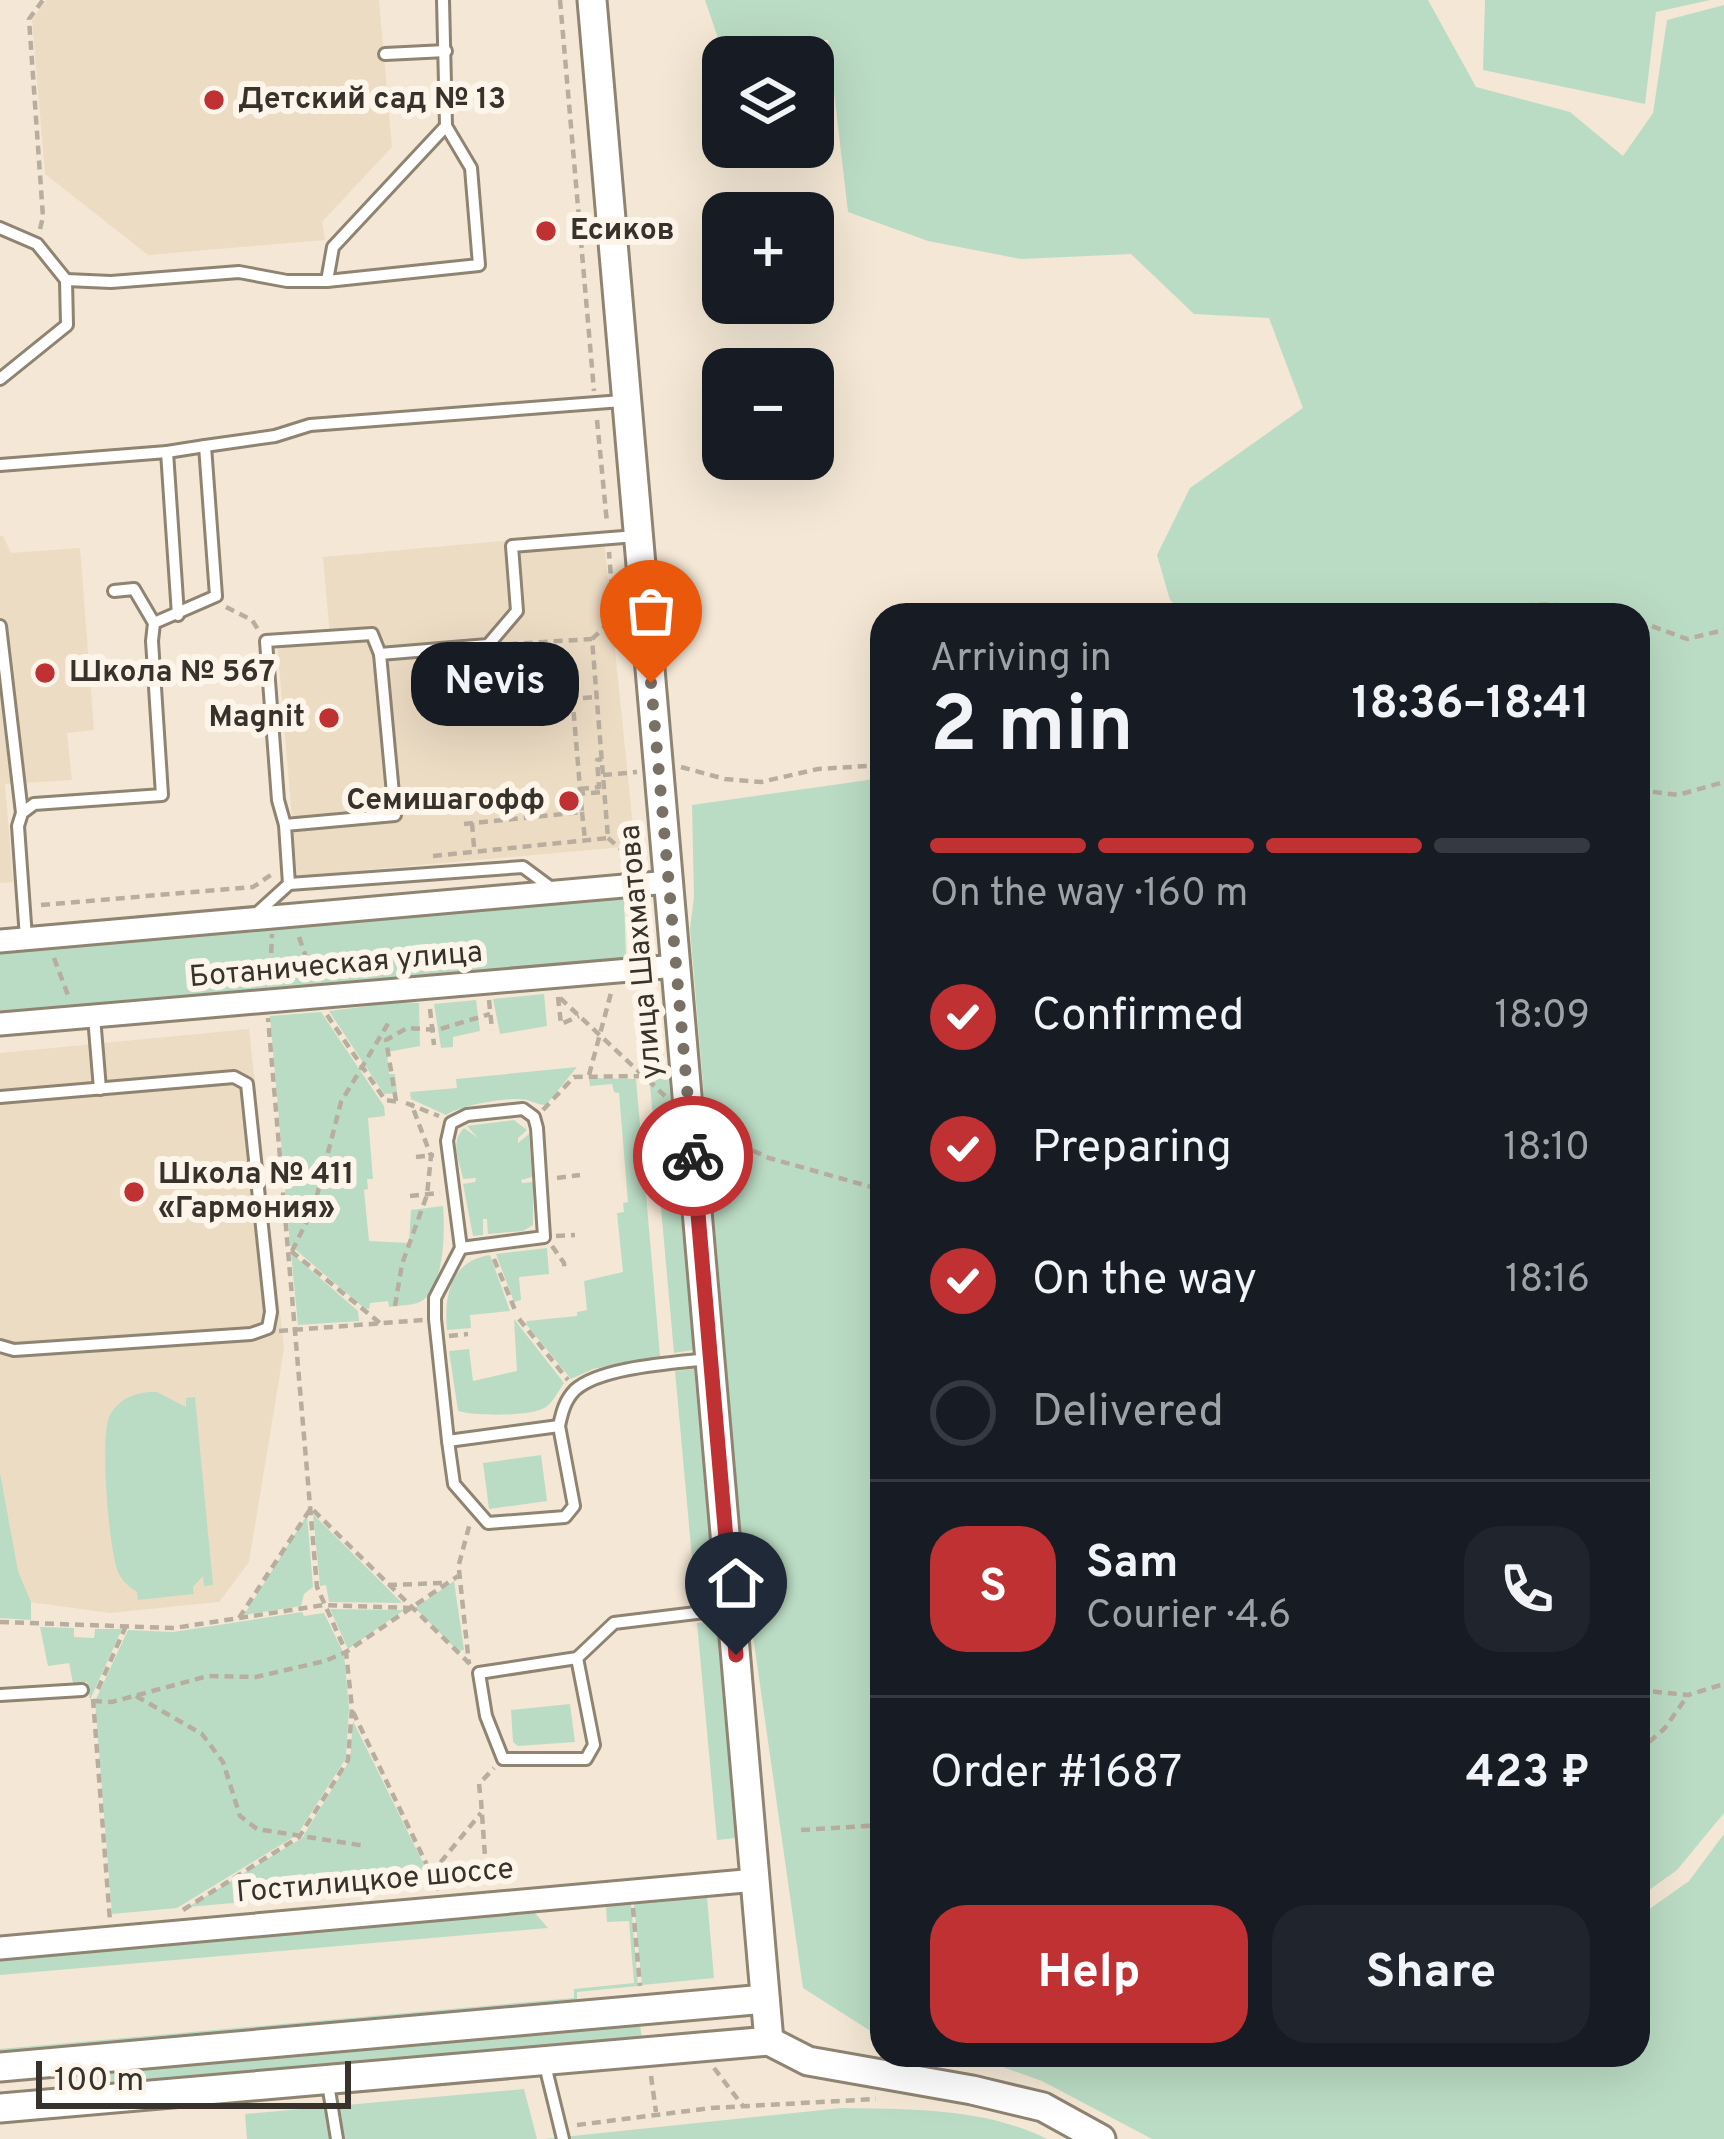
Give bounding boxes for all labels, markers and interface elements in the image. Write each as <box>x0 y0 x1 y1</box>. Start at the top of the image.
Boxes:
map controls <box>702 36 834 480</box>
button: layers <box>702 36 834 168</box>
place label: Детский сад № 13 <box>238 82 506 119</box>
marker: Детский сад № 13 <box>201 87 227 113</box>
button: + <box>702 192 834 324</box>
place label: Есиков <box>570 213 675 250</box>
marker: Есиков <box>533 218 559 244</box>
button: − <box>702 348 834 480</box>
pin <box>600 560 702 683</box>
icon: bag <box>618 578 684 644</box>
text: Arriving in <box>930 636 1112 685</box>
callout: Nevis <box>411 641 579 725</box>
place label: Школа № 567 <box>69 655 275 692</box>
text: Nevis <box>445 659 546 708</box>
marker: Школа № 567 <box>32 660 58 686</box>
text: 18:36–18:41 <box>1351 677 1590 734</box>
text: 2 min <box>930 680 1134 779</box>
place label: Magnit <box>208 700 305 737</box>
marker: Magnit <box>316 705 342 731</box>
place label: Семишагофф <box>346 783 545 820</box>
marker: Семишагофф <box>556 788 582 814</box>
street label: улица Шахматова <box>612 823 672 1081</box>
text: On the way · 160 m <box>930 871 1248 920</box>
street label: Ботаническая улица <box>188 935 484 997</box>
icon: check <box>930 984 996 1050</box>
text: Confirmed <box>1032 989 1244 1046</box>
text: 18:09 <box>1495 993 1590 1042</box>
courier <box>633 1096 753 1216</box>
icon: check <box>930 1116 996 1182</box>
text: Preparing <box>1032 1121 1232 1178</box>
icon: bike <box>660 1123 726 1189</box>
text: 18:10 <box>1503 1125 1590 1174</box>
place label: Школа № 411 «Гармония» <box>158 1157 354 1228</box>
marker: Школа № 411 «Гармония» <box>121 1179 147 1205</box>
icon: check <box>930 1248 996 1314</box>
text: On the way <box>1032 1253 1257 1310</box>
text: 18:16 <box>1505 1257 1590 1306</box>
text: Delivered <box>1032 1385 1224 1442</box>
button: phone <box>1464 1526 1590 1652</box>
pin <box>685 1532 787 1655</box>
text: Sam <box>1086 1536 1178 1593</box>
icon: home <box>703 1550 769 1616</box>
text: S <box>979 1560 1007 1617</box>
text: Courier · 4.6 <box>1086 1593 1291 1642</box>
text: Order #1687 <box>930 1746 1182 1803</box>
text: 423 ₽ <box>1466 1746 1590 1803</box>
street label: Гостилицкое шоссе <box>235 1851 515 1913</box>
button: Help <box>930 1905 1248 2043</box>
button: Share <box>1272 1905 1590 2043</box>
scale bar <box>36 2055 351 2108</box>
text: 100 m <box>54 2061 144 2103</box>

